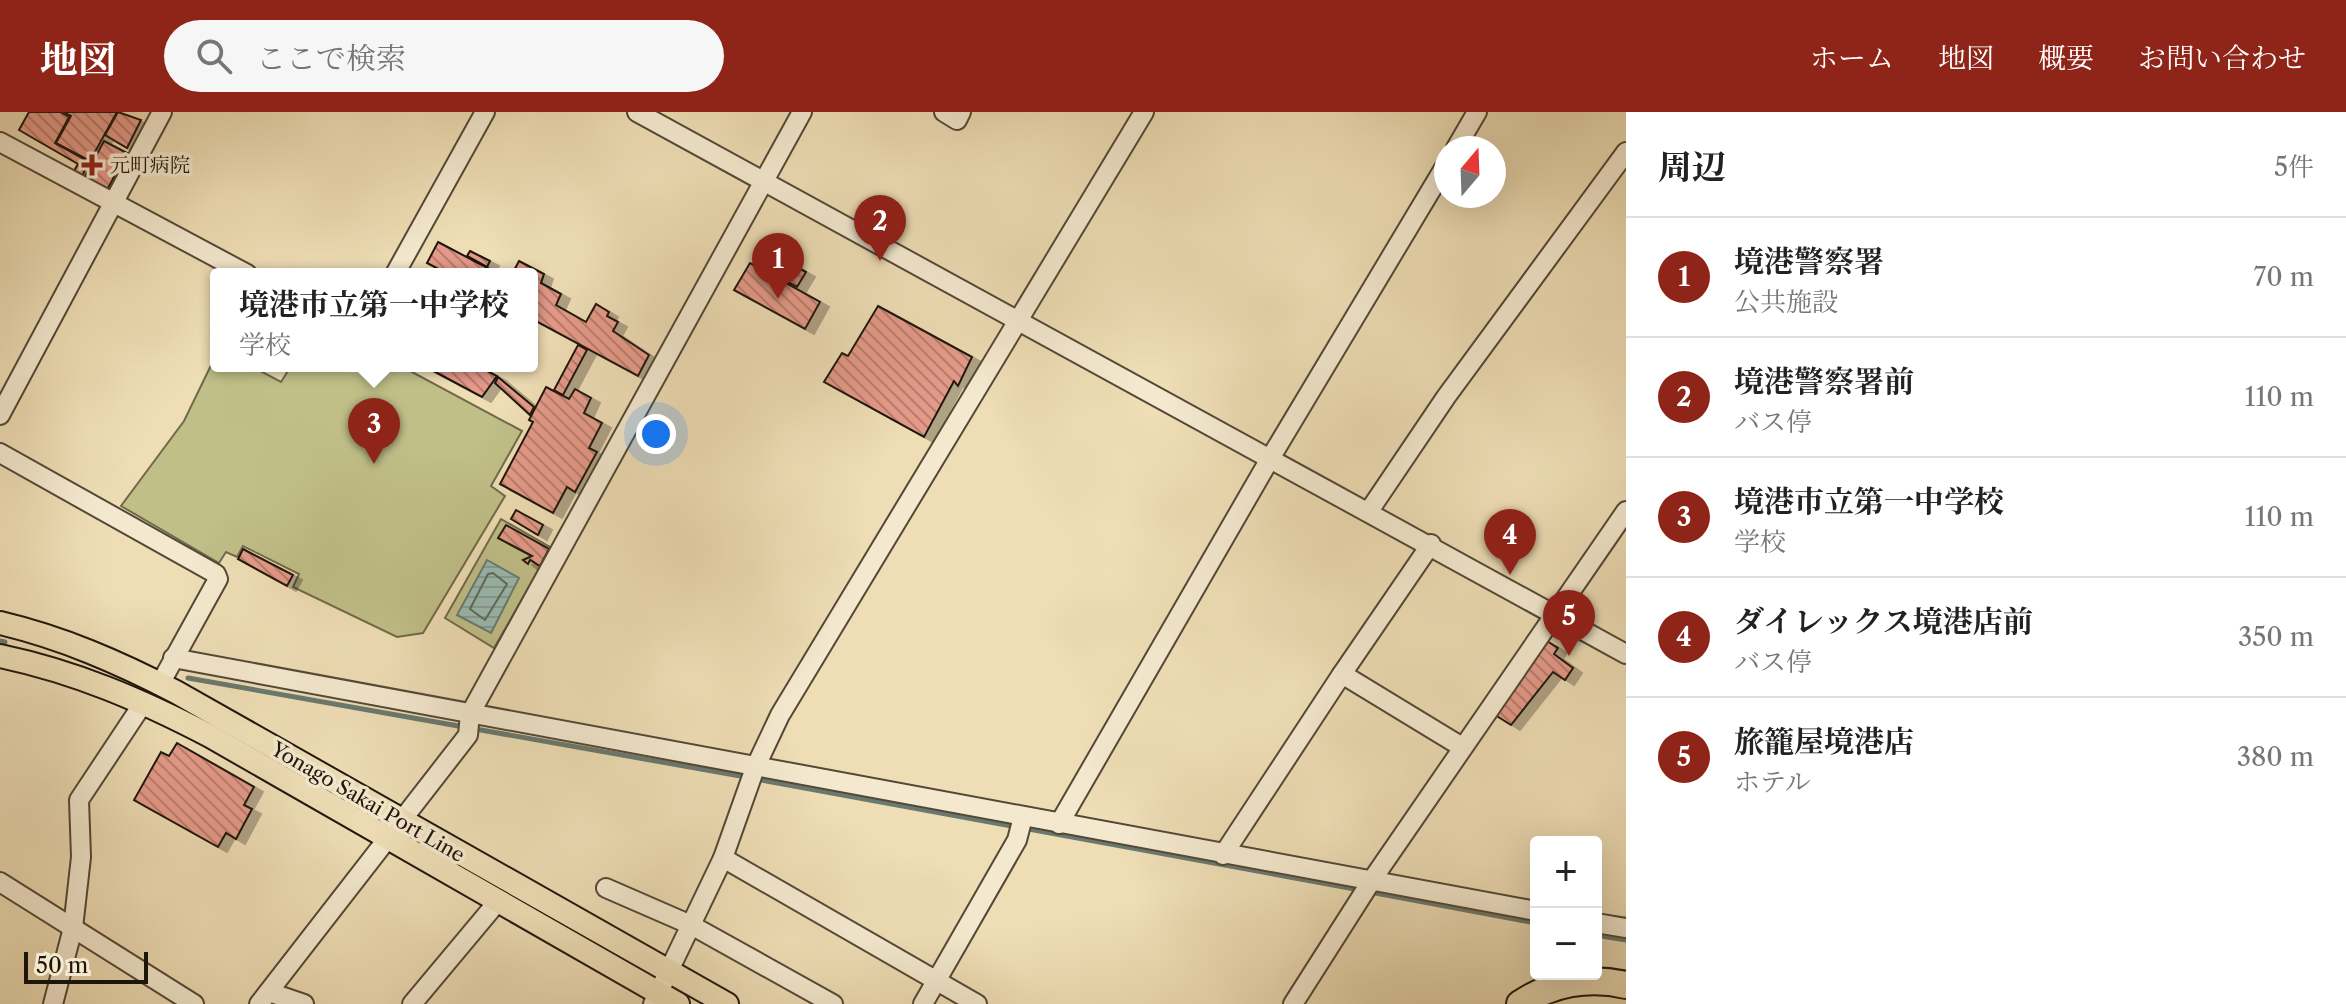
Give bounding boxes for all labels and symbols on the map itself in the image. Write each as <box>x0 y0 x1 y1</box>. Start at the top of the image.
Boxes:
north arrow <box>1434 136 1506 208</box>
place label: 元町病院 <box>110 153 190 177</box>
marker: 元町病院 <box>81 154 103 176</box>
pin: 2 <box>854 195 906 261</box>
pin: 1 <box>752 233 804 299</box>
pin: 3 <box>348 398 400 464</box>
your location <box>636 414 676 454</box>
pin: 4 <box>1484 509 1536 575</box>
pin: 5 <box>1543 590 1595 656</box>
street label: Yonago Sakai Port Line <box>266 736 469 867</box>
scale bar <box>24 948 148 984</box>

